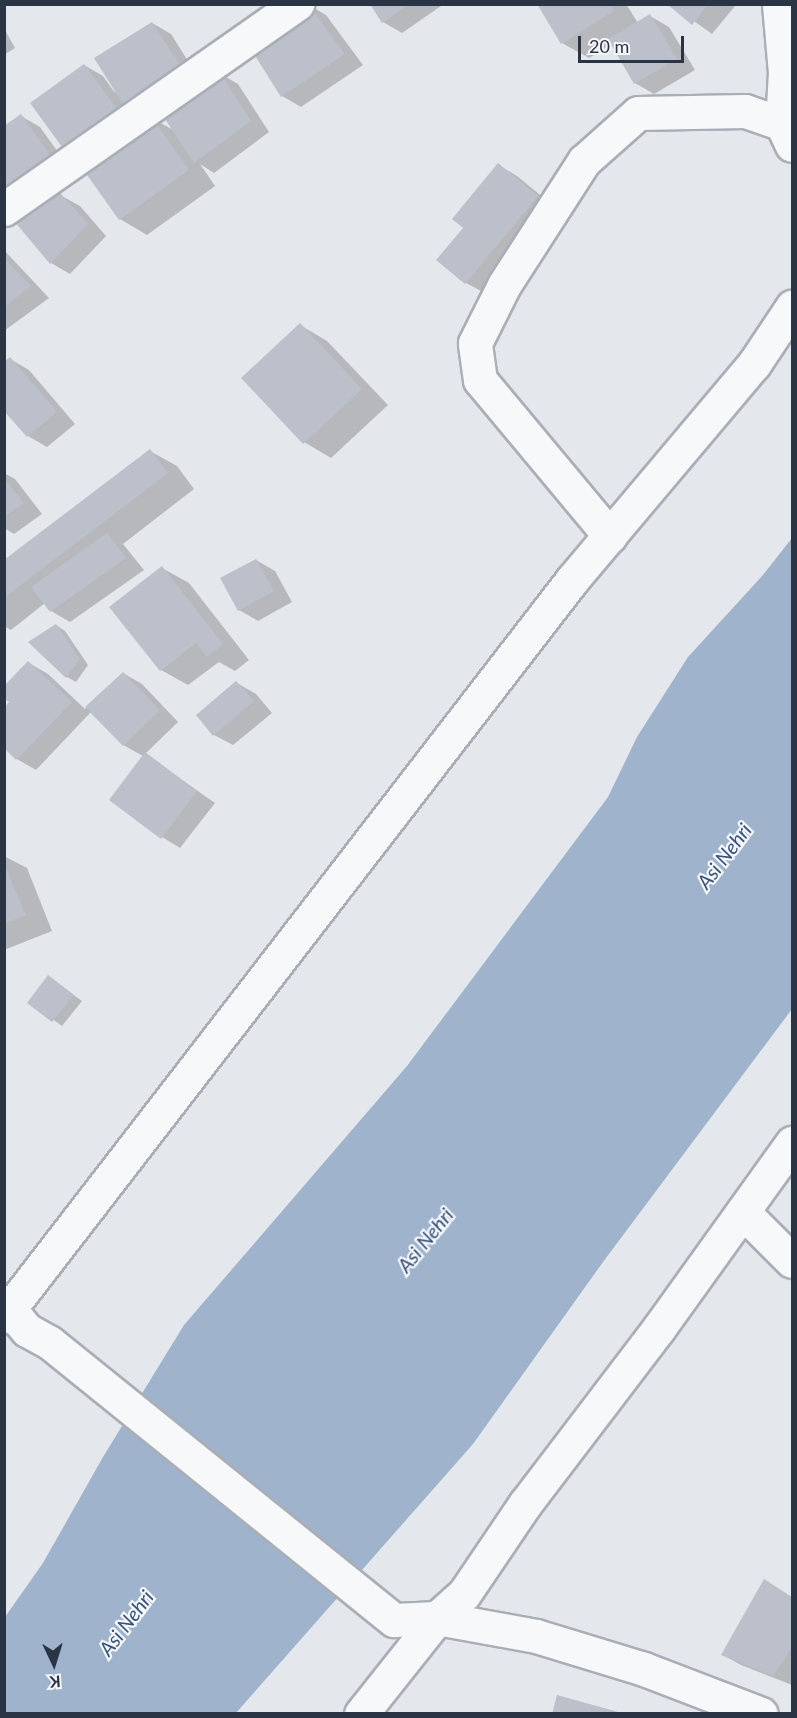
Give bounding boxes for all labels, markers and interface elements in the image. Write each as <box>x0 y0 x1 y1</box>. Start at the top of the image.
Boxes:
scale bar <box>581 24 688 62</box>
text: 20 m <box>589 35 629 57</box>
water label: Asi Nehri <box>692 819 756 893</box>
water label: Asi Nehri <box>392 1203 458 1277</box>
water label: Asi Nehri <box>94 1586 158 1660</box>
north arrow <box>24 1634 84 1694</box>
text: K <box>49 1673 61 1692</box>

